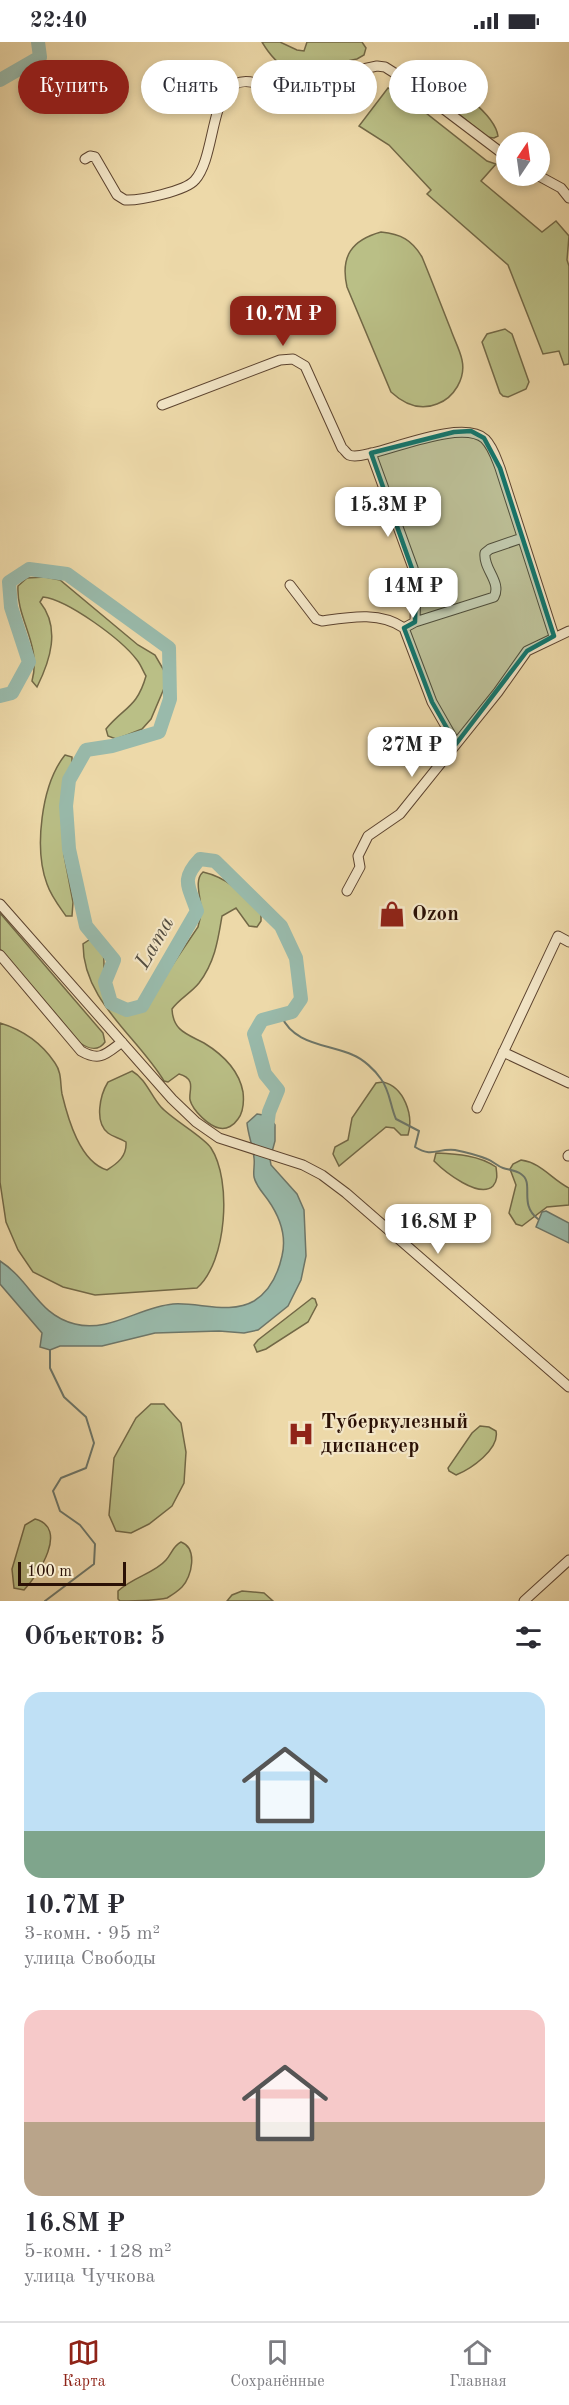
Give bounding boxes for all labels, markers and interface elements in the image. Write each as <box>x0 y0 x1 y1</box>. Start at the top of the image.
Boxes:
text: 22:40 <box>30 10 87 32</box>
chip: Купить <box>18 60 129 114</box>
chip: Снять <box>141 60 239 114</box>
chip: Фильтры <box>251 60 377 114</box>
chip: Новое <box>389 60 488 114</box>
north arrow <box>496 132 550 186</box>
map controls <box>496 132 550 186</box>
pin: 10.7M ₽ <box>228 296 338 347</box>
text: 10.7M ₽ <box>244 305 322 325</box>
pin: 15.3M ₽ <box>333 487 443 538</box>
text: 15.3M ₽ <box>349 496 427 516</box>
pin: 14M ₽ <box>371 568 455 619</box>
text: 14M ₽ <box>383 577 443 597</box>
pin: 27M ₽ <box>370 727 454 778</box>
text: 27M ₽ <box>382 736 442 756</box>
shop icon: Ozon <box>377 899 407 929</box>
place label: Ozon <box>412 904 459 925</box>
water label: Lama <box>131 913 179 974</box>
pin: 16.8M ₽ <box>383 1204 493 1255</box>
text: 16.8M ₽ <box>399 1213 477 1233</box>
place label: Туберкулезный диспансер <box>321 1412 468 1457</box>
hospital icon: Туберкулезный диспансер <box>286 1419 316 1449</box>
scale bar <box>18 1559 126 1586</box>
text: 100 m <box>27 1564 72 1580</box>
icon: filters <box>512 1621 545 1654</box>
text: Объектов: 5 <box>24 1624 165 1650</box>
icon: home <box>231 1731 339 1839</box>
text: 10.7M ₽ <box>24 1893 125 1919</box>
text: 3-комн. · 95 m² <box>24 1924 160 1944</box>
text: улица Свободы <box>24 1949 156 1969</box>
icon: home <box>231 2049 339 2157</box>
text: 16.8M ₽ <box>24 2211 125 2237</box>
text: 5-комн. · 128 m² <box>24 2242 172 2262</box>
text: улица Чучкова <box>24 2267 155 2287</box>
tab: Карта <box>62 2336 106 2392</box>
tab: Сохранённые <box>230 2336 325 2392</box>
tab: Главная <box>449 2336 507 2392</box>

